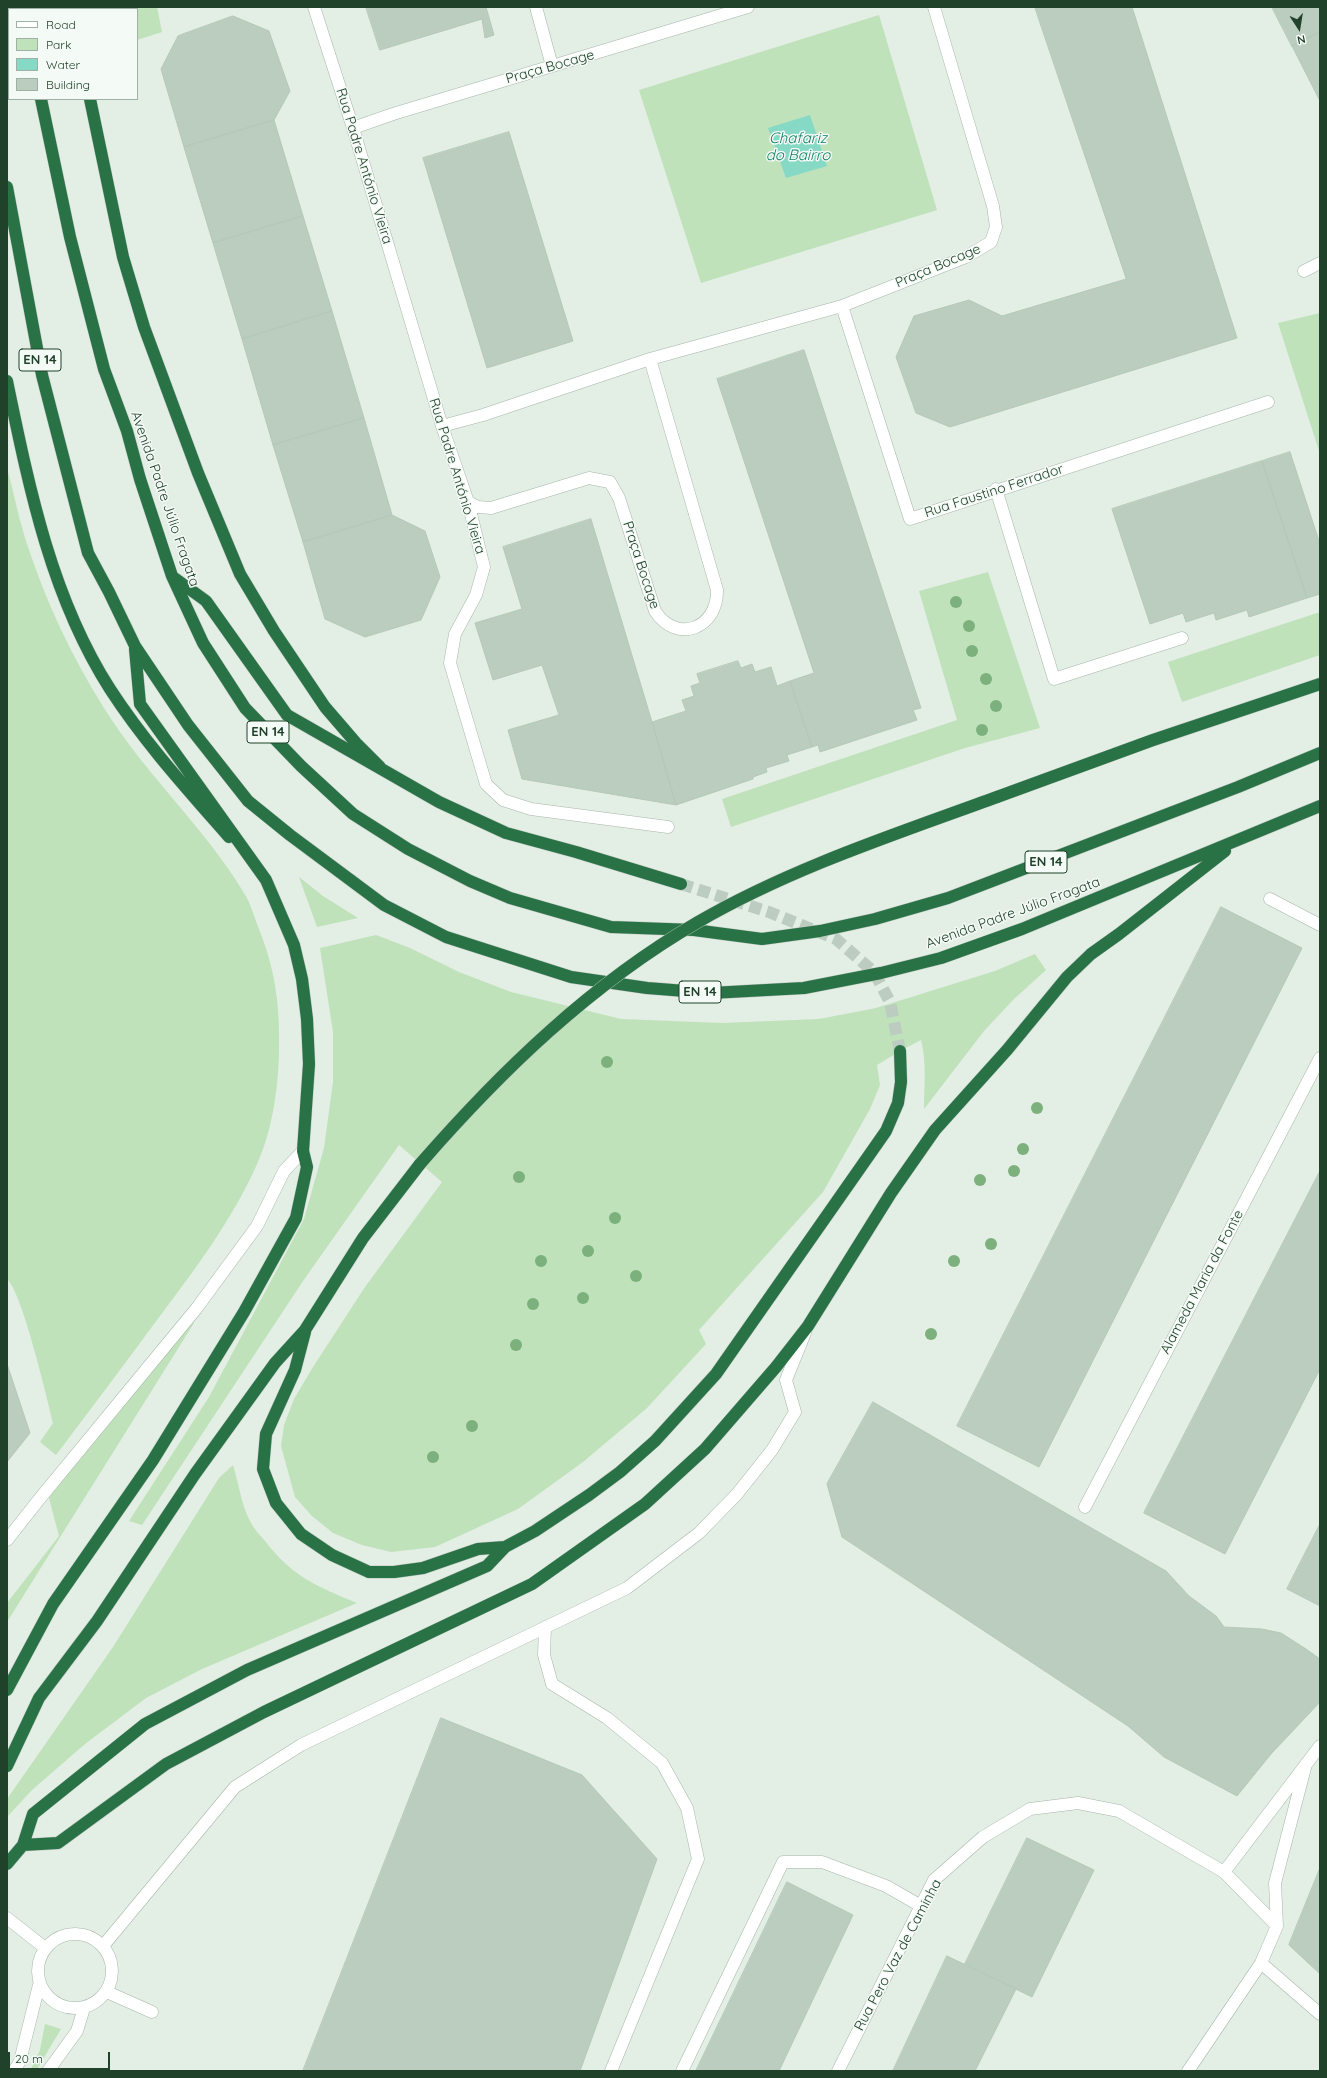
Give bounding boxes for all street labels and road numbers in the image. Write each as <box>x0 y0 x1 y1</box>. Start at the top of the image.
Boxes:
street label: Praça Bocage <box>504 46 596 88</box>
street label: Rua Padre António Vieira <box>332 86 396 246</box>
street label: Praça Bocage <box>893 240 983 292</box>
road number: EN 14 <box>19 349 61 371</box>
street label: Rua Padre António Vieira <box>425 396 489 556</box>
street label: Avenida Padre Júlio Fragata <box>127 409 203 589</box>
street label: Rua Faustino Ferrador <box>922 461 1066 521</box>
street label: Praça Bocage <box>619 519 663 611</box>
road number: EN 14 <box>247 721 289 743</box>
road number: EN 14 <box>1025 851 1067 873</box>
street label: Avenida Padre Júlio Fragata <box>924 874 1102 952</box>
road number: EN 14 <box>679 981 721 1003</box>
street label: Alameda Maria da Fonte <box>1157 1207 1247 1357</box>
street label: Rua Pero Vaz de Caminha <box>851 1876 945 2034</box>

